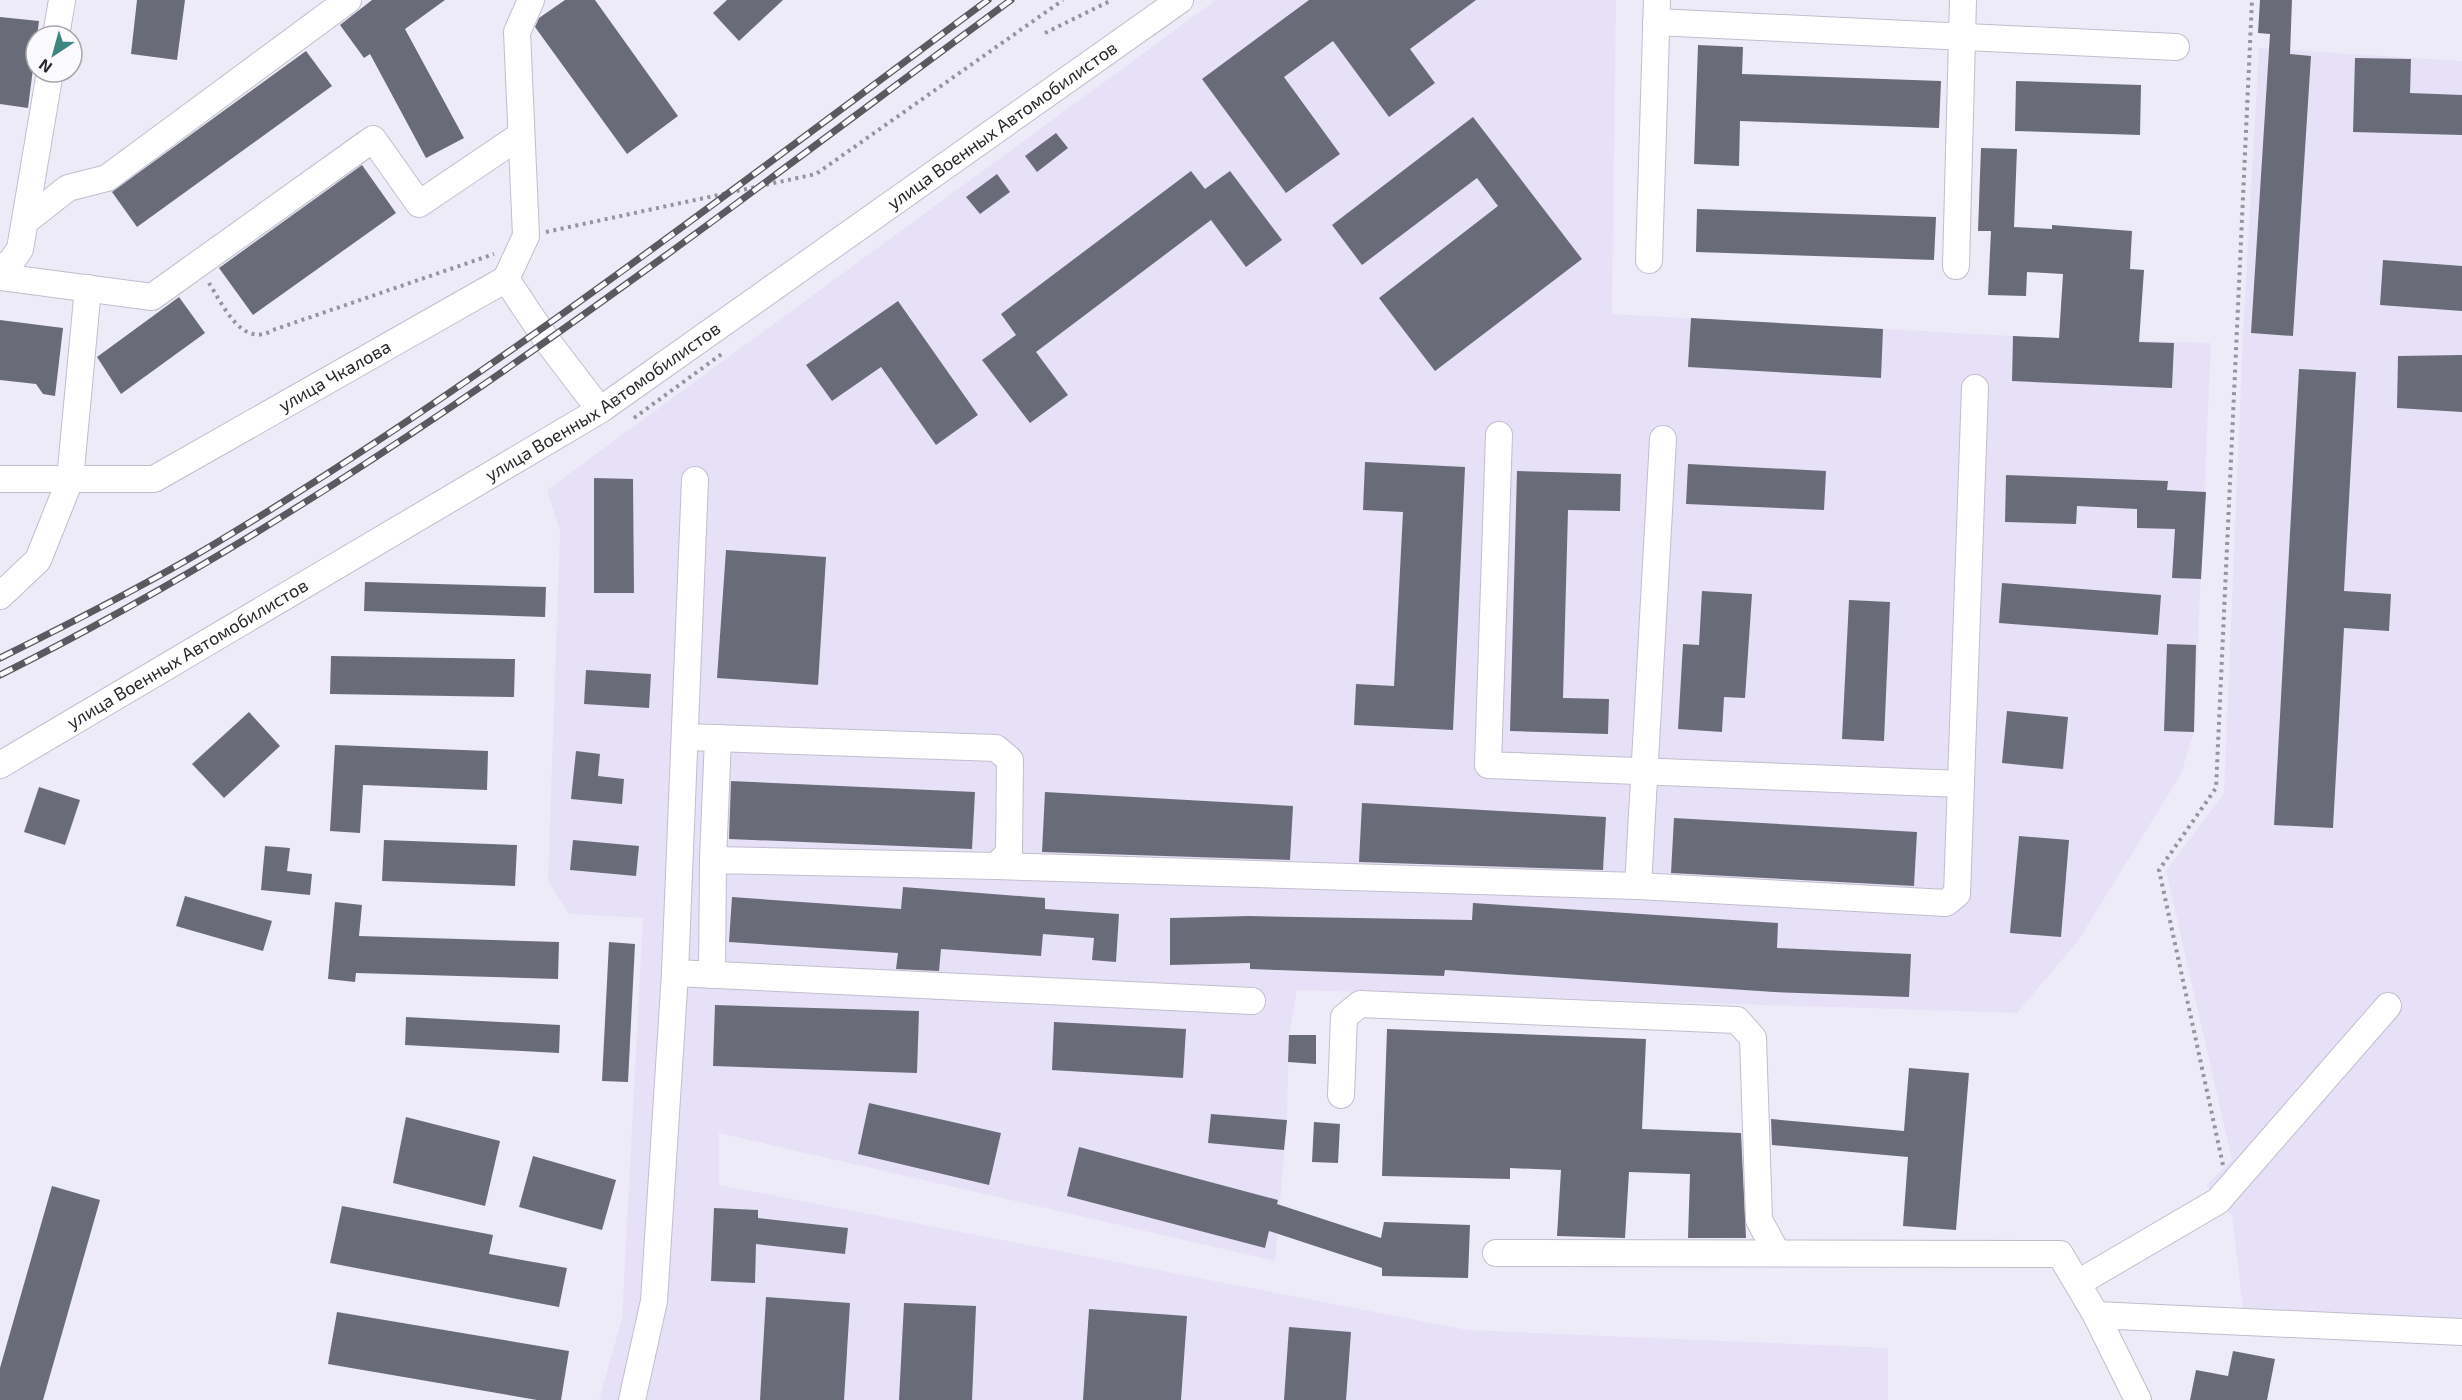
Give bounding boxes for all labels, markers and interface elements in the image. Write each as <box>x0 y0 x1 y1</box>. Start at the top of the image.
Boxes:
north arrow <box>24 24 84 84</box>
street label: улица Военных Автомобилистов <box>883 36 1121 213</box>
text: N <box>35 55 55 78</box>
street label: улица Военных Автомобилистов <box>481 317 724 485</box>
street label: улица Чкалова <box>274 335 394 416</box>
street label: улица Военных Автомобилистов <box>63 573 312 733</box>

